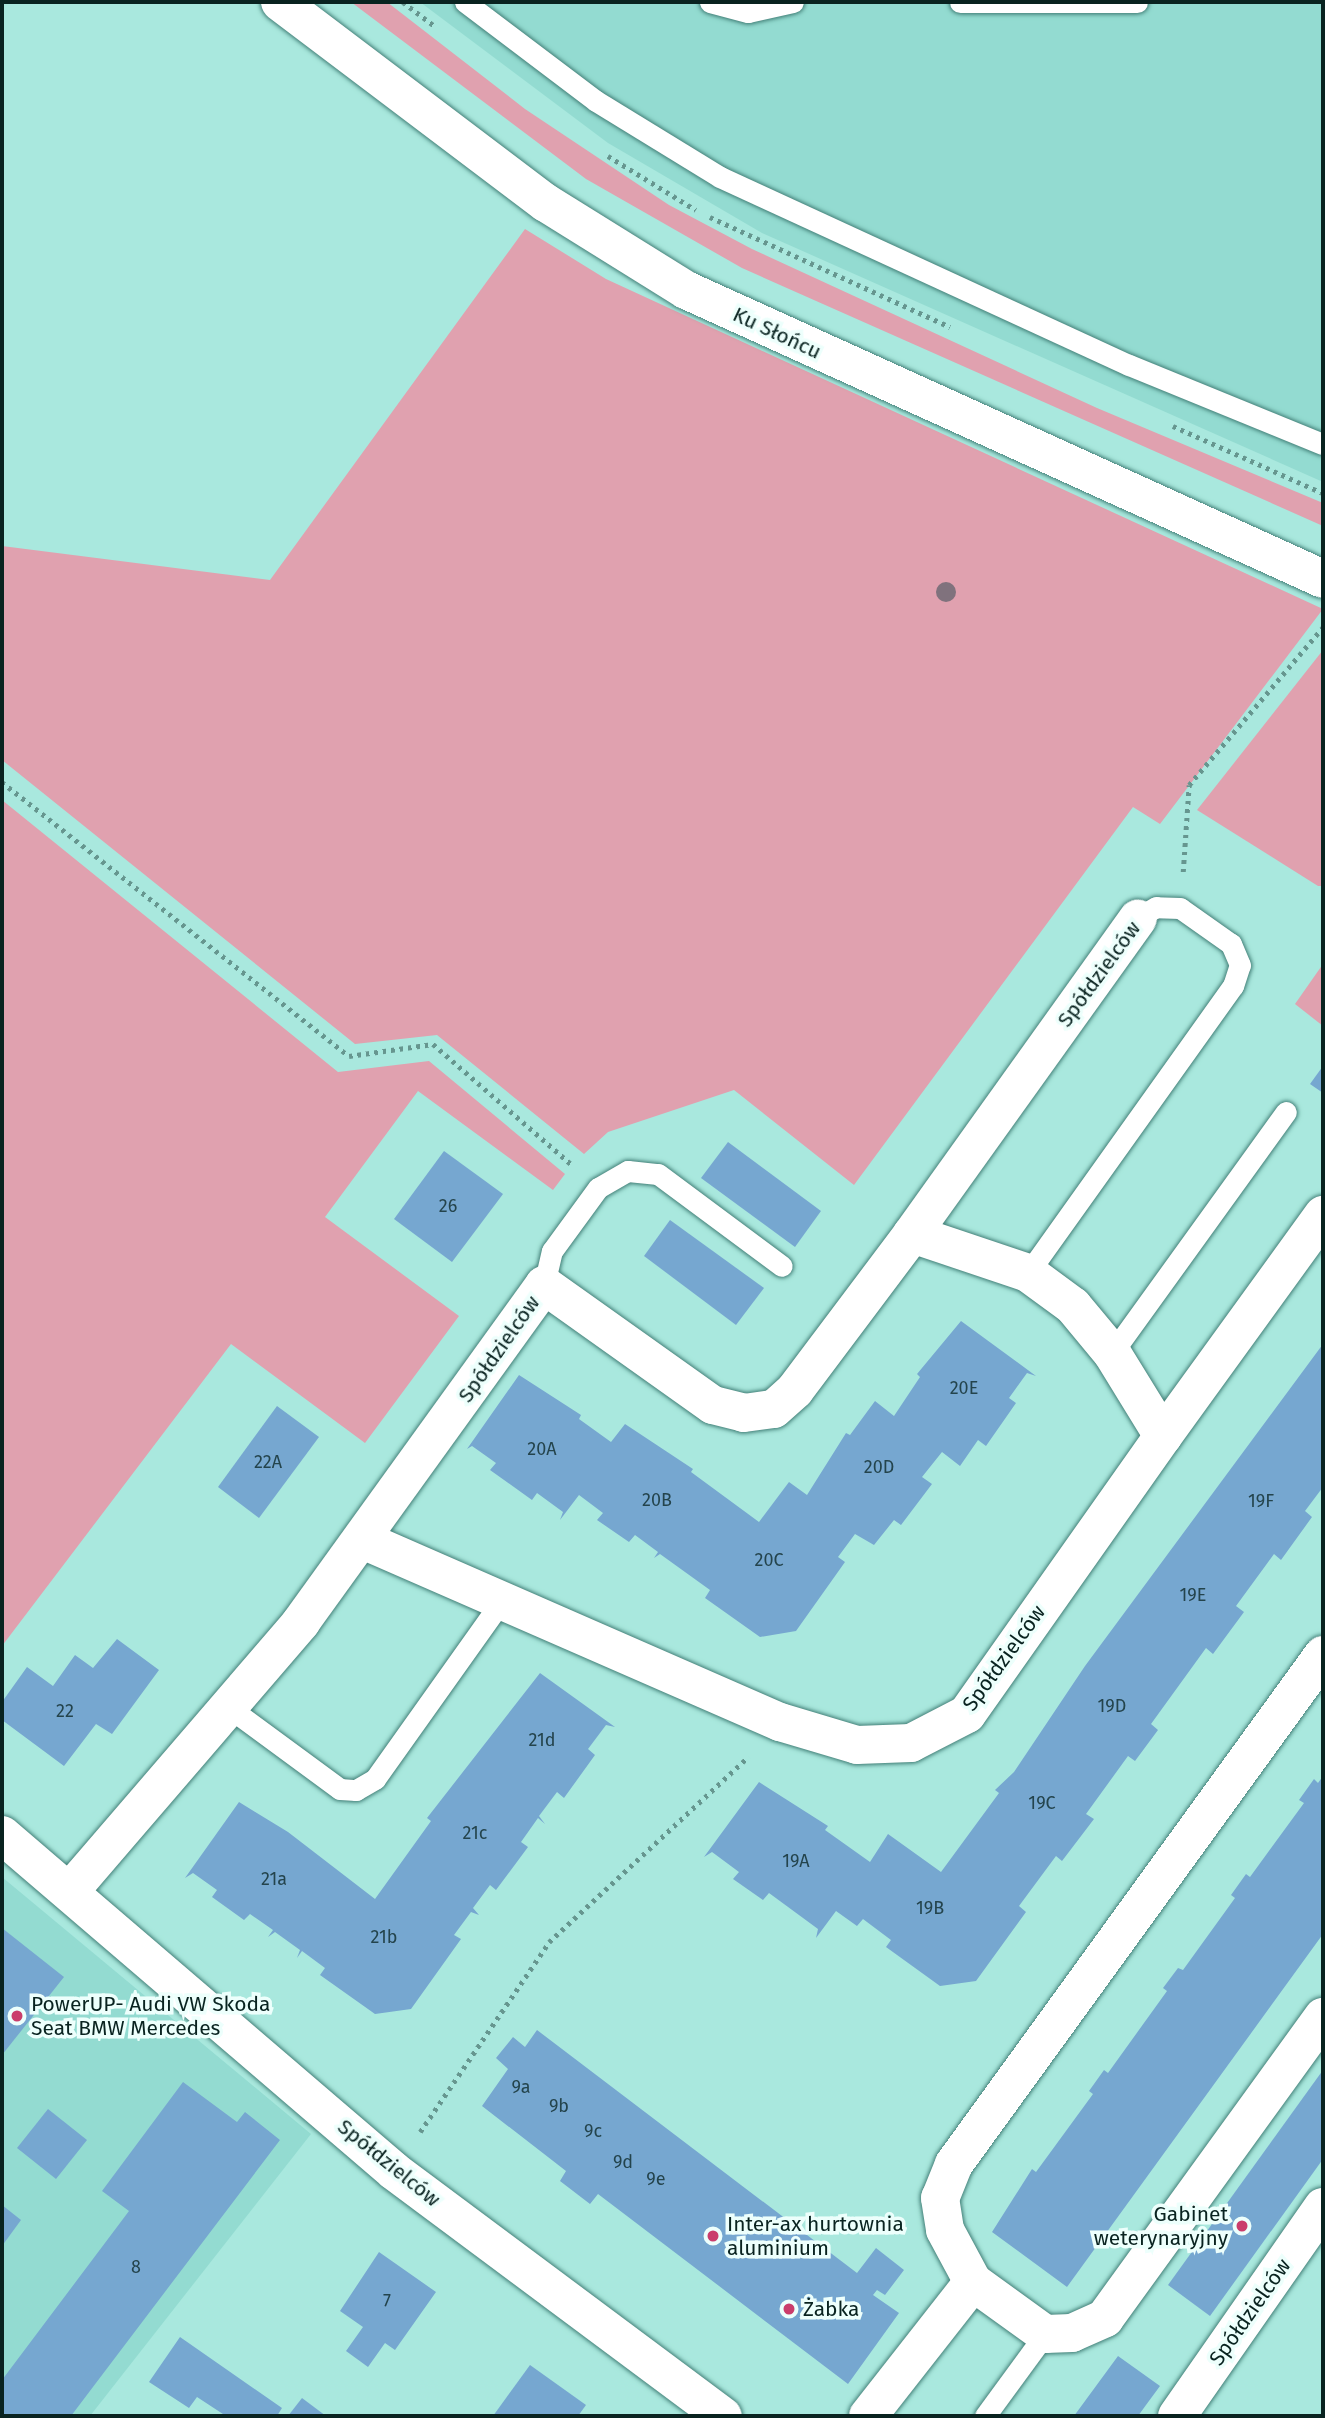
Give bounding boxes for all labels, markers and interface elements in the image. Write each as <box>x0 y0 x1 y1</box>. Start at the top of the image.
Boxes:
street label: Ku Słońcu <box>729 302 825 364</box>
street label: Spółdzielców <box>1052 916 1146 1032</box>
house number: 26 <box>439 1195 457 1217</box>
street label: Spółdzielców <box>453 1291 545 1407</box>
house number: 20E <box>950 1377 978 1399</box>
house number: 20A <box>527 1438 557 1460</box>
house number: 22A <box>254 1451 282 1473</box>
house number: 20D <box>864 1456 894 1478</box>
house number: 20B <box>642 1489 672 1511</box>
house number: 19F <box>1248 1490 1274 1512</box>
house number: 20C <box>754 1549 784 1571</box>
house number: 19E <box>1180 1584 1206 1606</box>
street label: Spółdzielców <box>957 1600 1051 1716</box>
house number: 19D <box>1098 1695 1126 1717</box>
house number: 22 <box>56 1700 74 1722</box>
house number: 21d <box>528 1729 556 1751</box>
house number: 19C <box>1028 1792 1056 1814</box>
house number: 21c <box>463 1822 487 1844</box>
house number: 19A <box>782 1850 810 1872</box>
house number: 21a <box>261 1868 287 1890</box>
house number: 19B <box>916 1897 944 1919</box>
house number: 21b <box>371 1926 397 1948</box>
place label: PowerUP- Audi VW Skoda Seat BMW Mercedes <box>31 1991 270 2041</box>
marker: PowerUP- Audi VW Skoda Seat BMW Mercedes <box>9 2008 25 2024</box>
house number: 9a <box>511 2076 531 2098</box>
house number: 9b <box>549 2095 569 2117</box>
street label: Spółdzielców <box>333 2114 445 2212</box>
house number: 9c <box>584 2120 602 2142</box>
house number: 9d <box>613 2151 633 2173</box>
house number: 9e <box>646 2168 666 2190</box>
place label: Gabinet weterynaryjny <box>1094 2201 1228 2251</box>
place label: Inter-ax hurtownia aluminium <box>727 2211 904 2261</box>
marker: Gabinet weterynaryjny <box>1234 2218 1250 2234</box>
marker: Inter-ax hurtownia aluminium <box>705 2228 721 2244</box>
street label: Spółdzielców <box>1204 2254 1296 2370</box>
house number: 8 <box>131 2256 141 2278</box>
house number: 7 <box>383 2290 391 2312</box>
place label: Żabka <box>803 2296 859 2322</box>
marker: Żabka <box>781 2301 797 2317</box>

